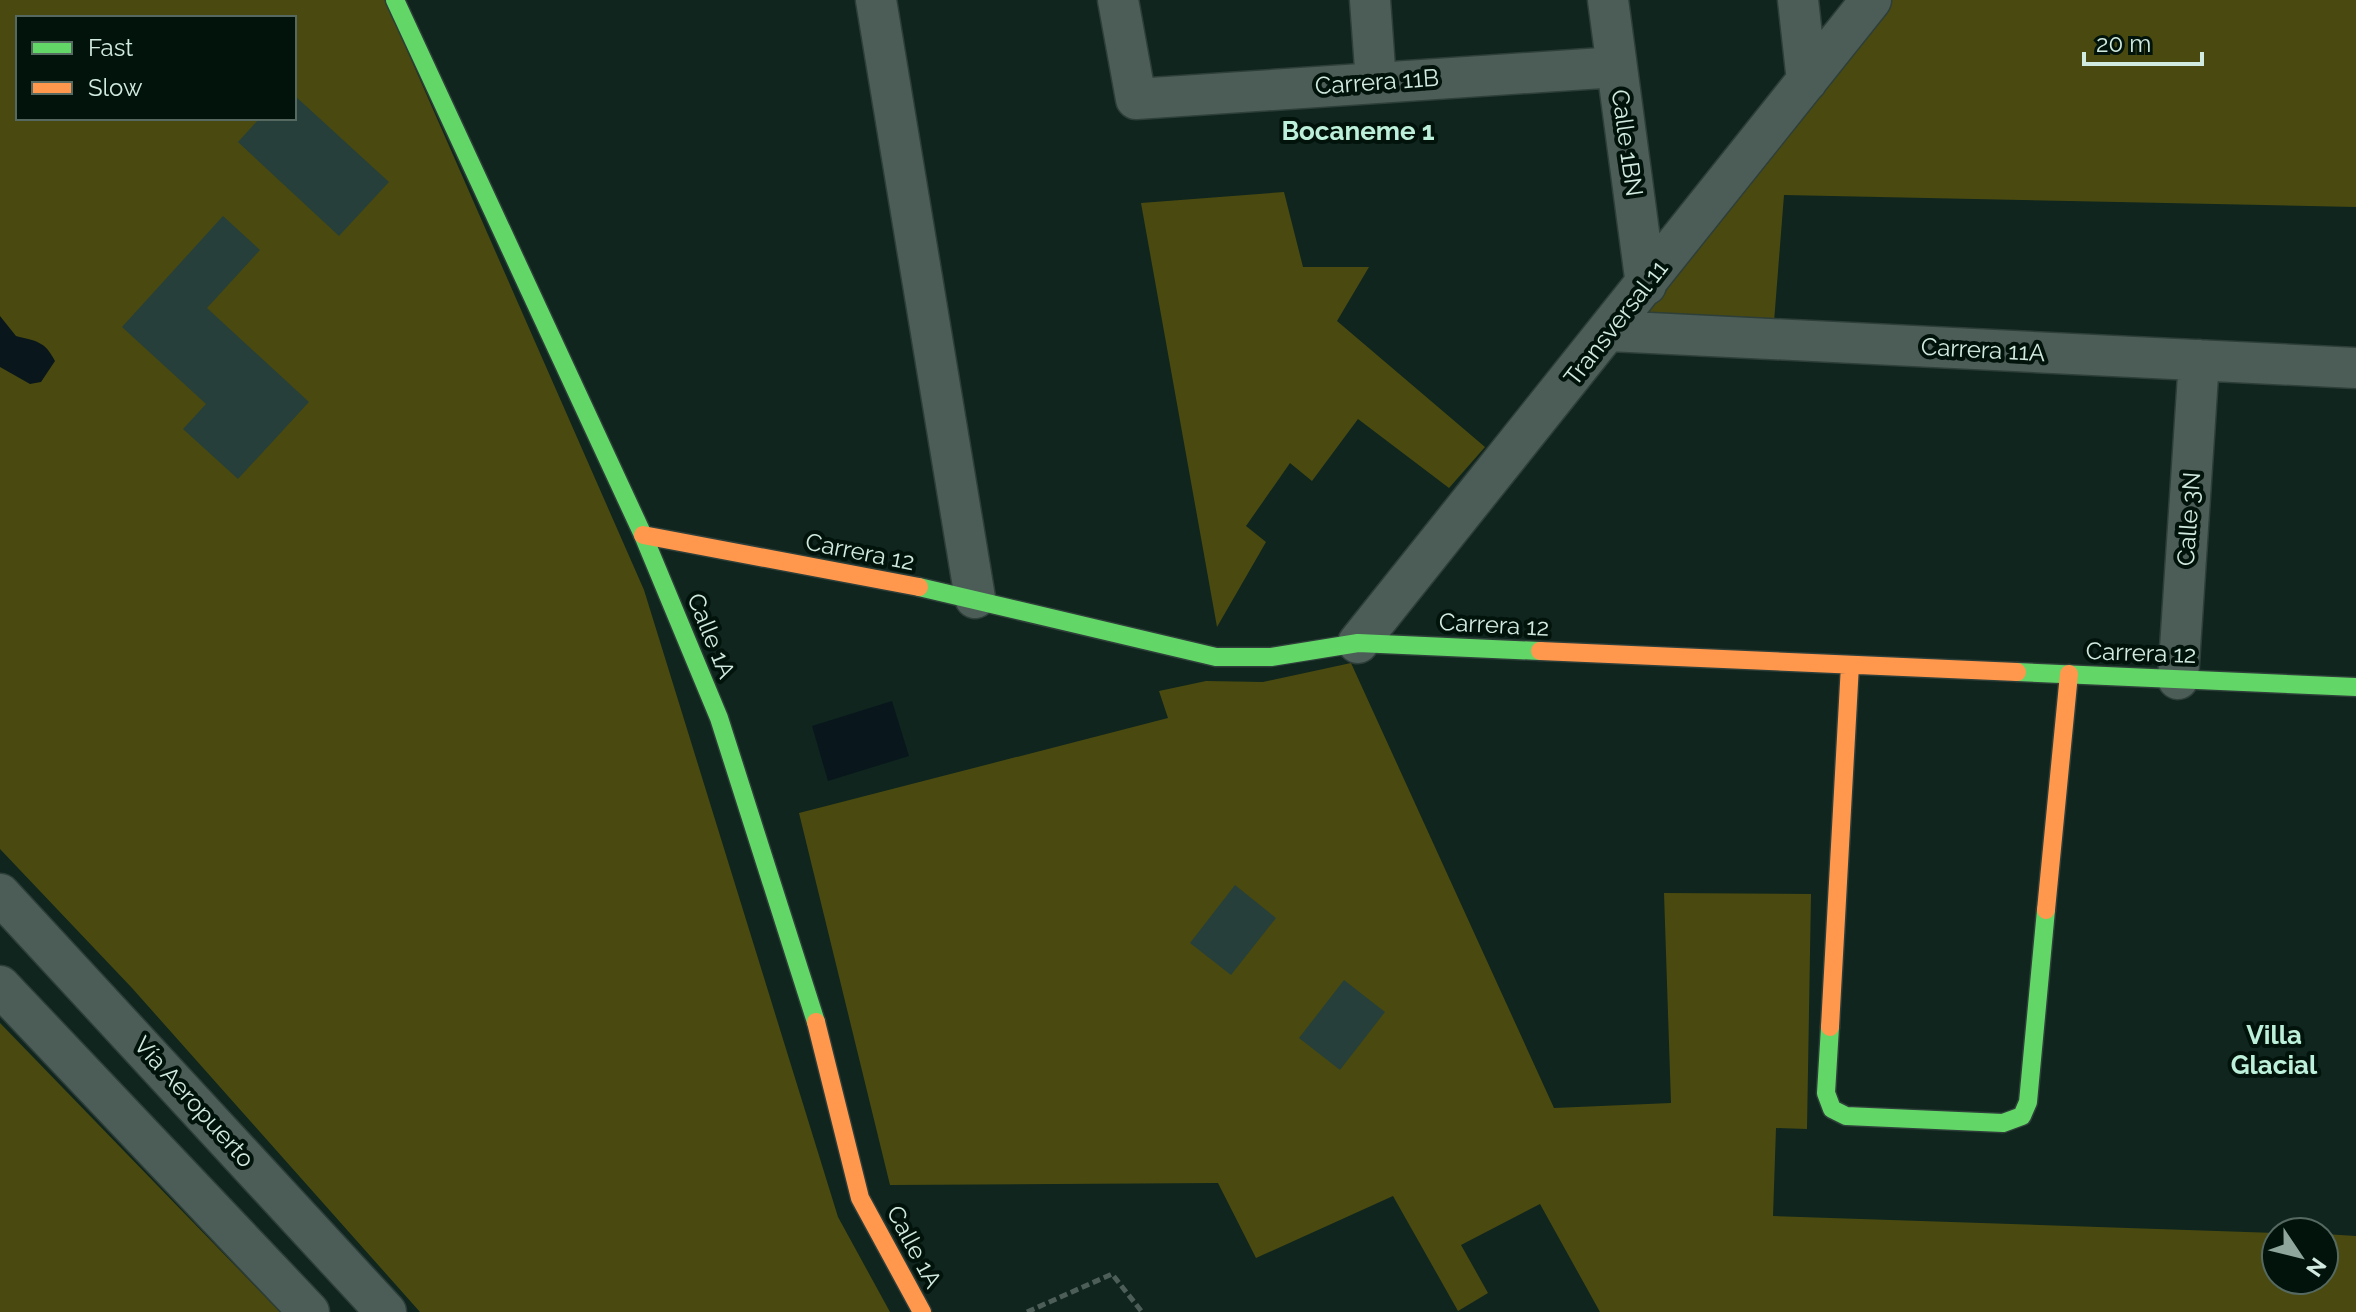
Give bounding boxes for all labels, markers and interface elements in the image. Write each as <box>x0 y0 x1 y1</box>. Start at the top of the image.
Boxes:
legend <box>16 16 296 120</box>
scale bar <box>2084 16 2202 66</box>
text: 20 m <box>2096 29 2151 58</box>
text: Fast <box>88 33 133 62</box>
street label: Carrera 11B <box>1314 63 1440 100</box>
text: Slow <box>88 73 143 102</box>
street label: Calle 1BN <box>1606 88 1649 198</box>
district label: Bocaneme 1 <box>1281 116 1435 146</box>
street label: Transversal 11 <box>1558 254 1674 391</box>
street label: Carrera 11A <box>1920 332 2046 367</box>
street label: Calle 3N <box>2171 471 2206 567</box>
street label: Carrera 12 <box>803 527 917 576</box>
street label: Calle 1A <box>681 589 742 683</box>
street label: Carrera 12 <box>1438 607 1550 642</box>
street label: Carrera 12 <box>2085 636 2197 669</box>
district label: Villa Glacial <box>2231 1020 2318 1080</box>
street label: Vía Aeropuerto <box>128 1030 261 1173</box>
street label: Calle 1A <box>881 1201 948 1293</box>
north arrow <box>2260 1216 2340 1296</box>
text: N <box>2301 1253 2332 1282</box>

